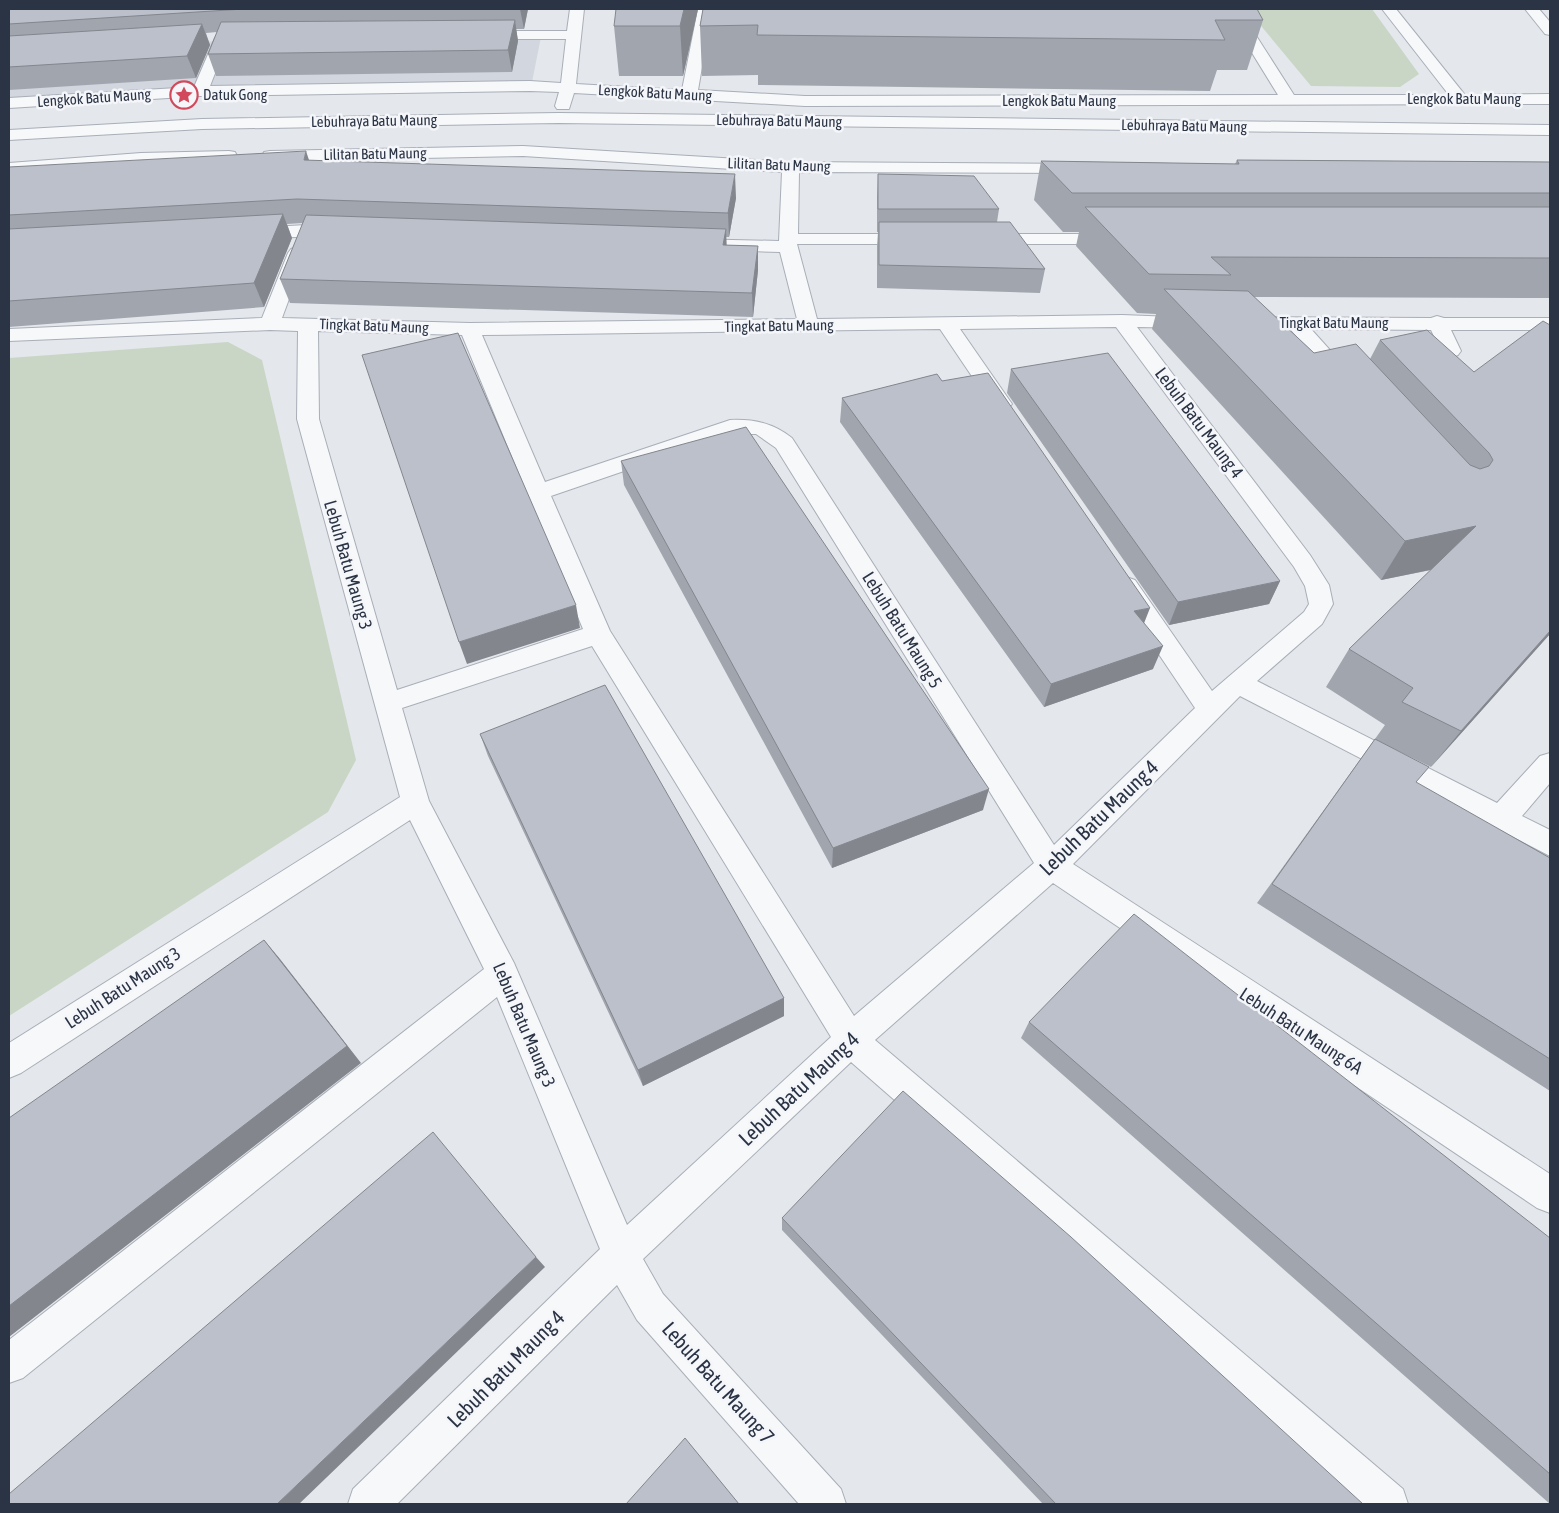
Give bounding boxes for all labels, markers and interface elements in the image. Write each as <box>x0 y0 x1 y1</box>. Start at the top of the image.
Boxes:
place icon: Datuk Gong <box>169 80 199 110</box>
street label: Lengkok Batu Maung <box>598 81 713 104</box>
street label: Lengkok Batu Maung <box>36 85 152 110</box>
place label: Datuk Gong <box>203 86 268 103</box>
street label: Lengkok Batu Maung <box>1407 90 1522 107</box>
street label: Lengkok Batu Maung <box>1002 92 1117 109</box>
street label: Lebuhraya Batu Maung <box>311 111 438 130</box>
street label: Lebuhraya Batu Maung <box>716 111 843 130</box>
street label: Lebuhraya Batu Maung <box>1121 116 1248 135</box>
street label: Lilitan Batu Maung <box>323 144 427 163</box>
street label: Lilitan Batu Maung <box>727 154 831 175</box>
street label: Tingkat Batu Maung <box>1279 314 1389 331</box>
street label: Tingkat Batu Maung <box>319 315 429 336</box>
street label: Tingkat Batu Maung <box>724 316 834 335</box>
street label: Lebuh Batu Maung 4 <box>1151 363 1248 482</box>
street label: Lebuh Batu Maung 3 <box>320 498 377 632</box>
street label: Lebuh Batu Maung 5 <box>858 568 947 692</box>
street label: Lebuh Batu Maung 4 <box>1034 755 1163 880</box>
street label: Lebuh Batu Maung 3 <box>61 942 184 1033</box>
street label: Lebuh Batu Maung 3 <box>489 959 560 1090</box>
street label: Lebuh Batu Maung 6A <box>1236 983 1367 1078</box>
street label: Lebuh Batu Maung 4 <box>733 1026 863 1150</box>
street label: Lebuh Batu Maung 4 <box>442 1305 569 1432</box>
street label: Lebuh Batu Maung 7 <box>658 1317 780 1448</box>

